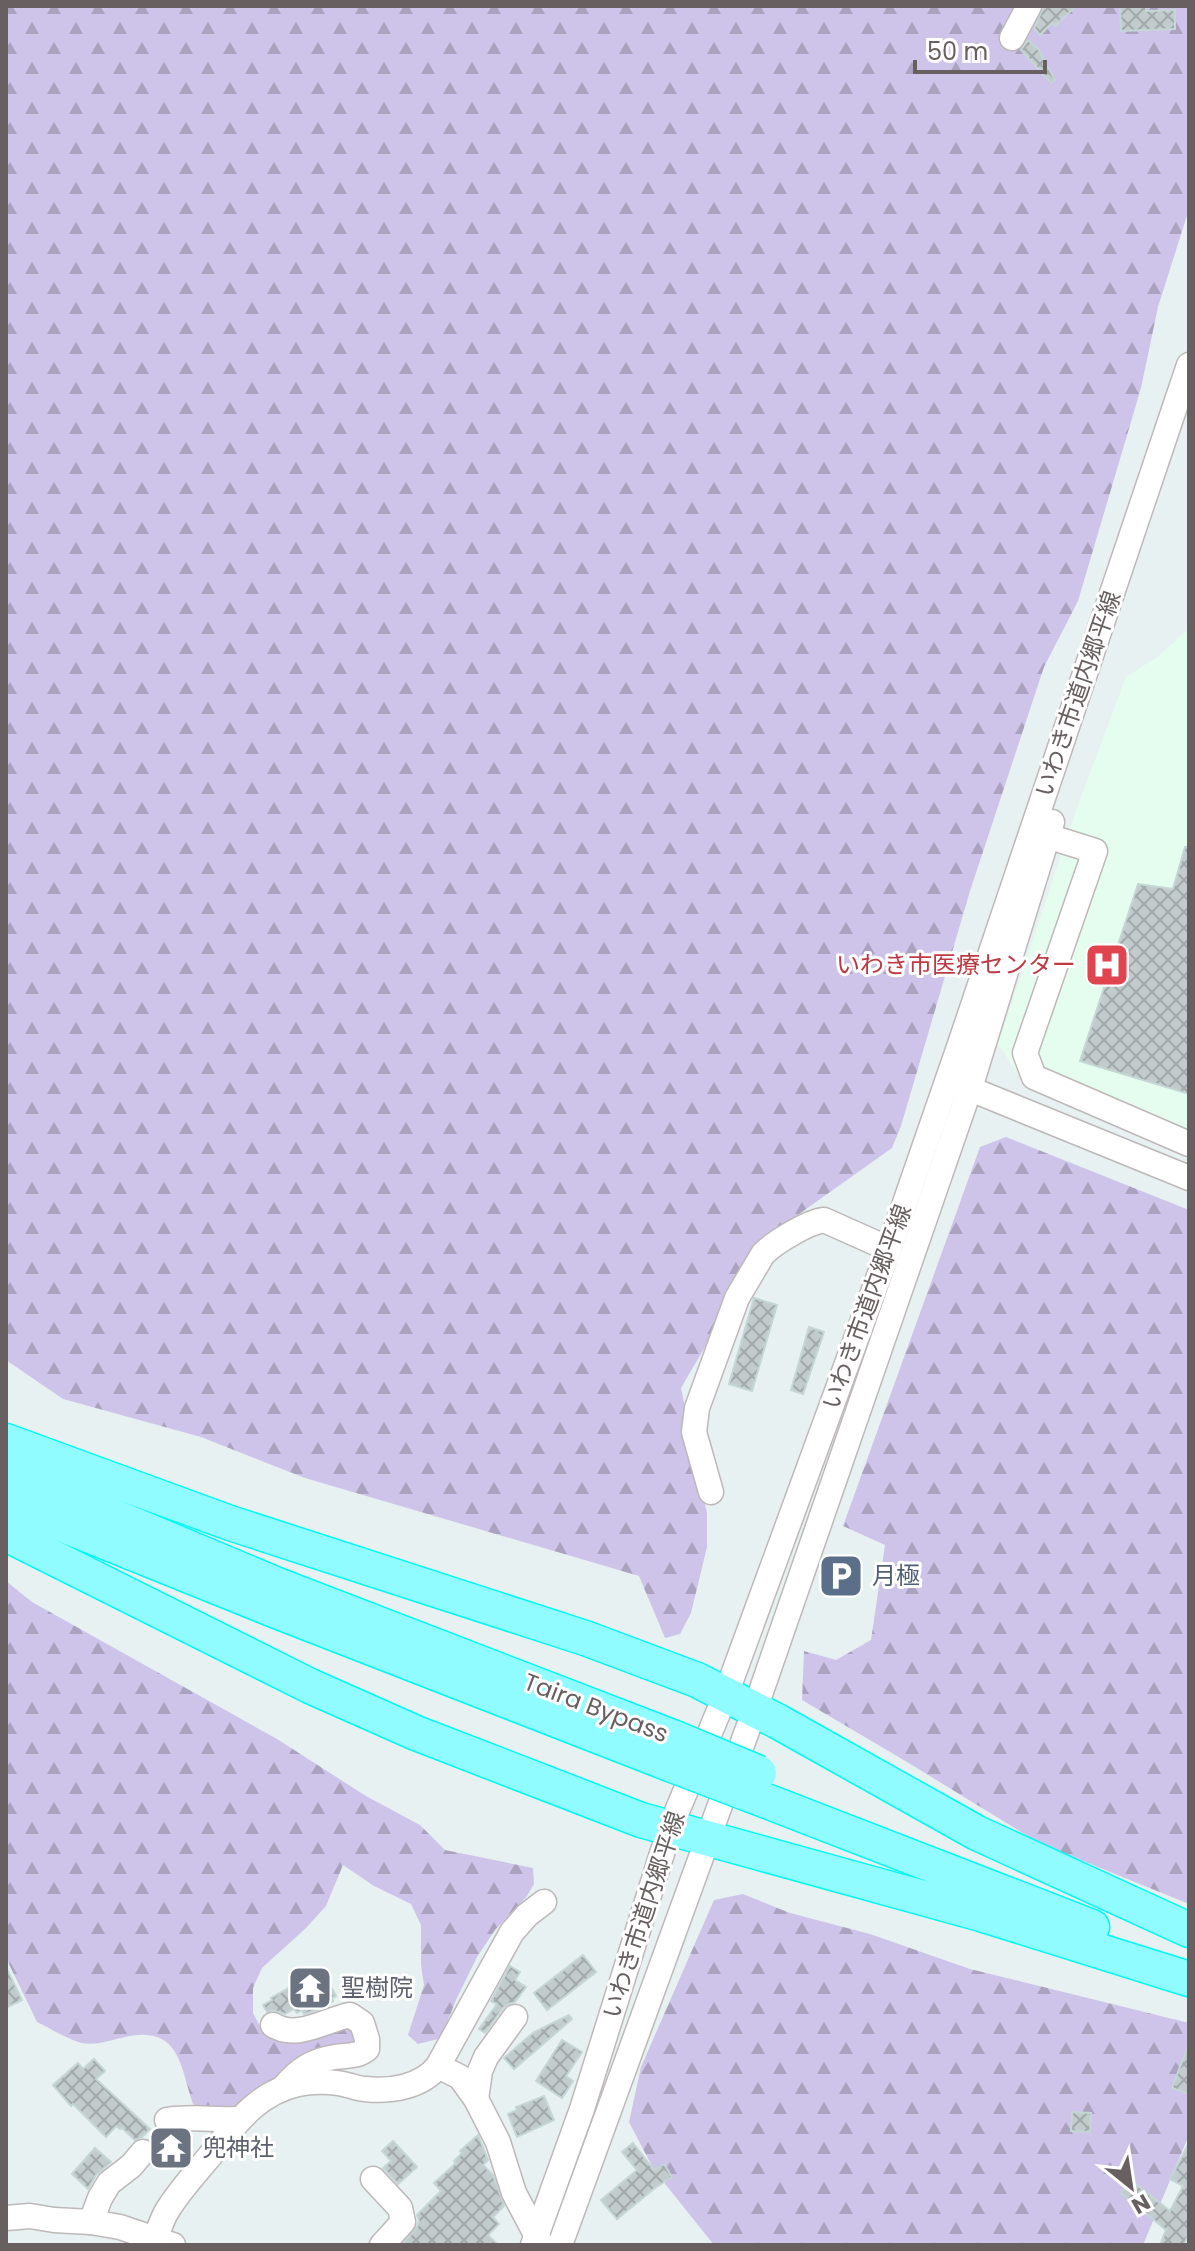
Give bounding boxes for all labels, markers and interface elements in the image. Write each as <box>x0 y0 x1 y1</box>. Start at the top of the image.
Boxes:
scale bar <box>915 24 1045 74</box>
text: 50 m <box>927 35 988 68</box>
street label: いわき市道内郷平線 <box>1027 586 1128 801</box>
hospital icon: いわき市医療センター <box>1083 941 1131 989</box>
place label: いわき市医療センター <box>836 948 1076 981</box>
street label: いわき市道内郷平線 <box>814 1200 919 1414</box>
parking icon: 月極 <box>817 1552 865 1600</box>
place label: 月極 <box>872 1559 920 1592</box>
street label: Taira Bypass <box>519 1665 673 1750</box>
street label: いわき市道内郷平線 <box>594 1807 693 2023</box>
temple icon: 聖樹院 <box>286 1964 334 2012</box>
place label: 聖樹院 <box>341 1971 413 2004</box>
temple icon: 兜神社 <box>147 2124 195 2172</box>
place label: 兜神社 <box>202 2131 274 2164</box>
north arrow <box>1091 2147 1171 2227</box>
text: N <box>1126 2186 1156 2221</box>

